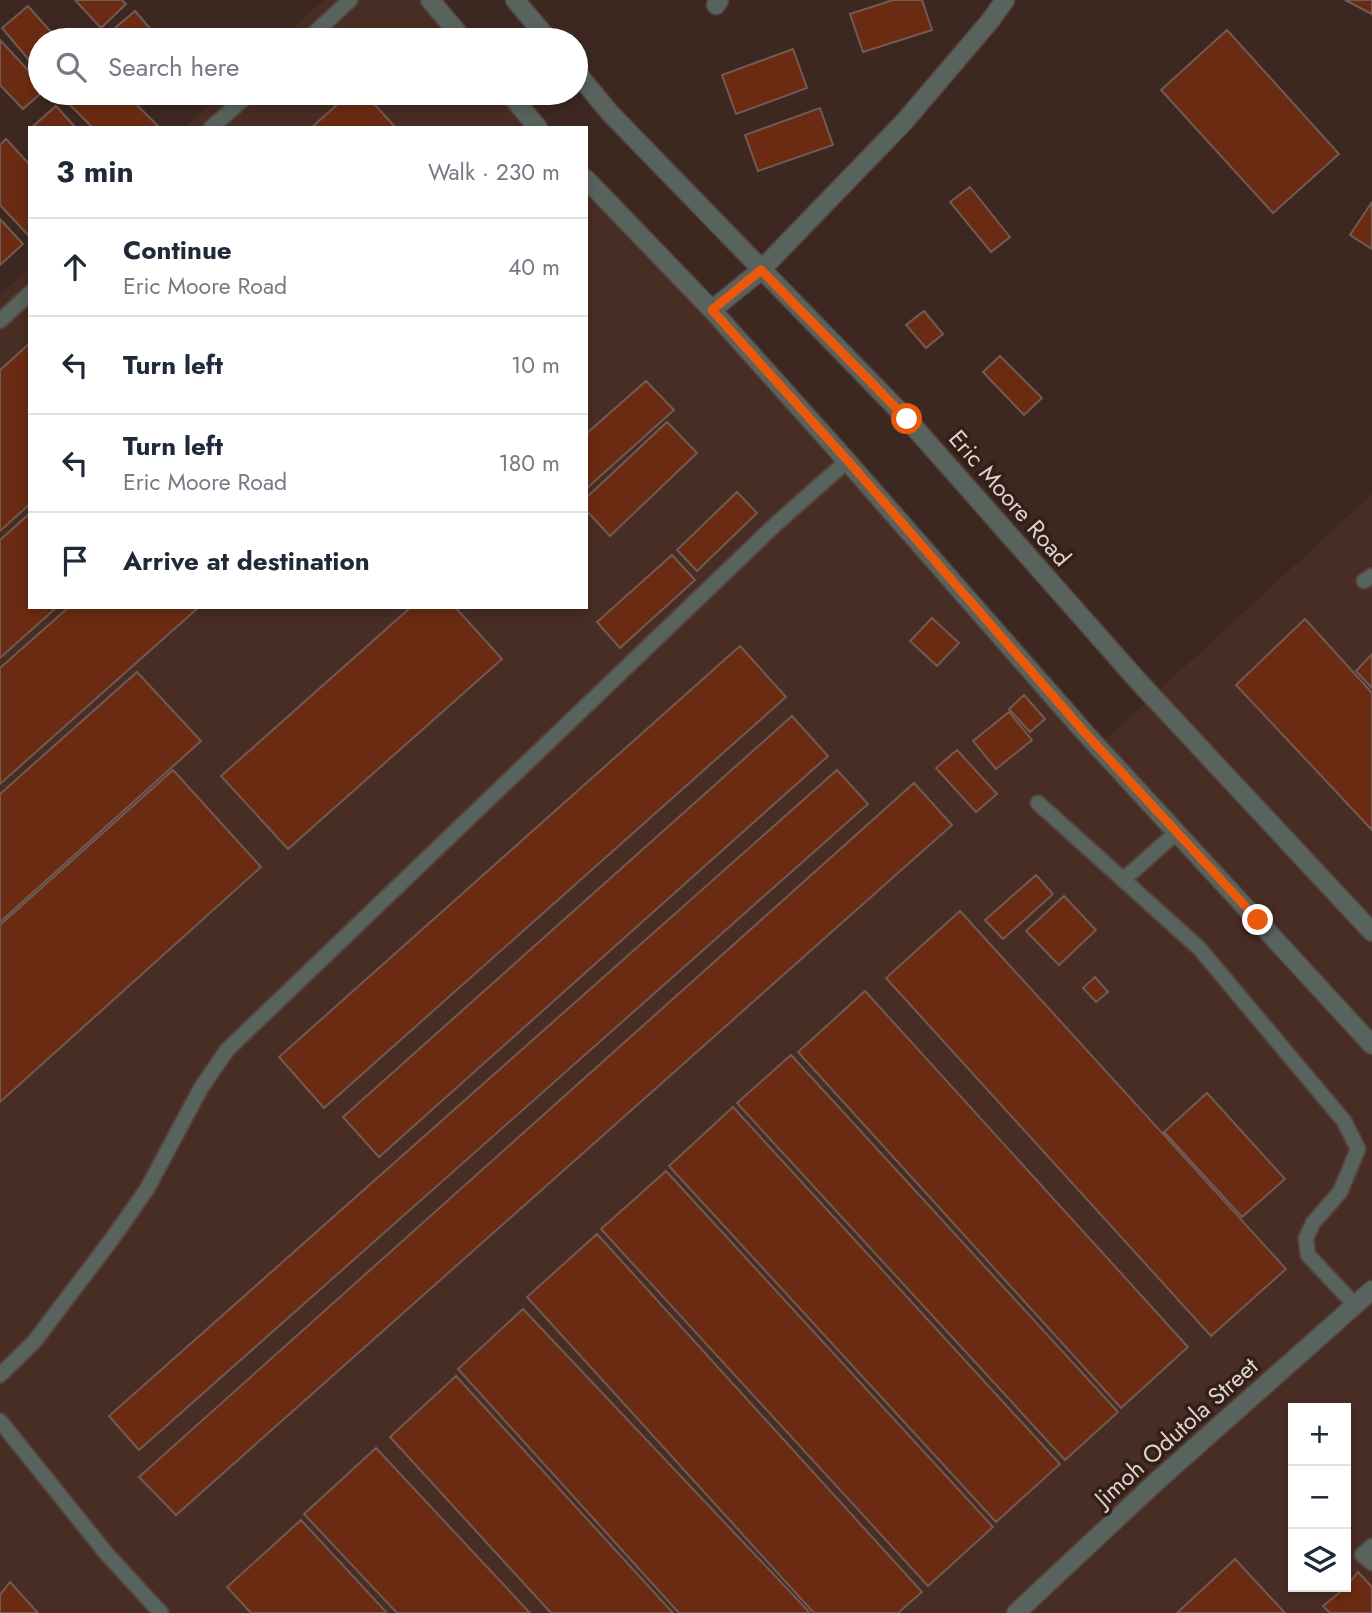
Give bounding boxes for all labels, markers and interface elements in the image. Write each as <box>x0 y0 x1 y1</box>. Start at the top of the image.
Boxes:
search box <box>28 28 588 105</box>
icon: search <box>52 48 90 86</box>
text: Search here <box>108 48 240 86</box>
text: 3 min <box>56 150 134 193</box>
text: Walk · 230 m <box>428 155 560 189</box>
text: Continue <box>123 231 232 269</box>
icon: ahead <box>56 248 94 286</box>
text: 40 m <box>508 250 560 284</box>
text: Eric Moore Road <box>123 269 287 303</box>
icon: left <box>56 346 94 384</box>
text: Turn left <box>123 346 223 384</box>
text: 10 m <box>511 348 560 382</box>
route start <box>891 403 922 434</box>
street label: Eric Moore Road <box>941 422 1079 574</box>
text: Turn left <box>123 427 223 465</box>
icon: left <box>56 444 94 482</box>
text: 180 m <box>498 446 560 480</box>
text: Eric Moore Road <box>123 465 287 499</box>
icon: arrive <box>56 542 94 580</box>
text: Arrive at destination <box>123 542 370 580</box>
route end <box>1242 904 1273 935</box>
street label: Jimoh Odutola Street <box>1084 1349 1266 1517</box>
map controls <box>1288 1403 1351 1592</box>
button: + <box>1288 1403 1351 1466</box>
button: − <box>1288 1466 1351 1529</box>
button: layers <box>1288 1529 1351 1592</box>

